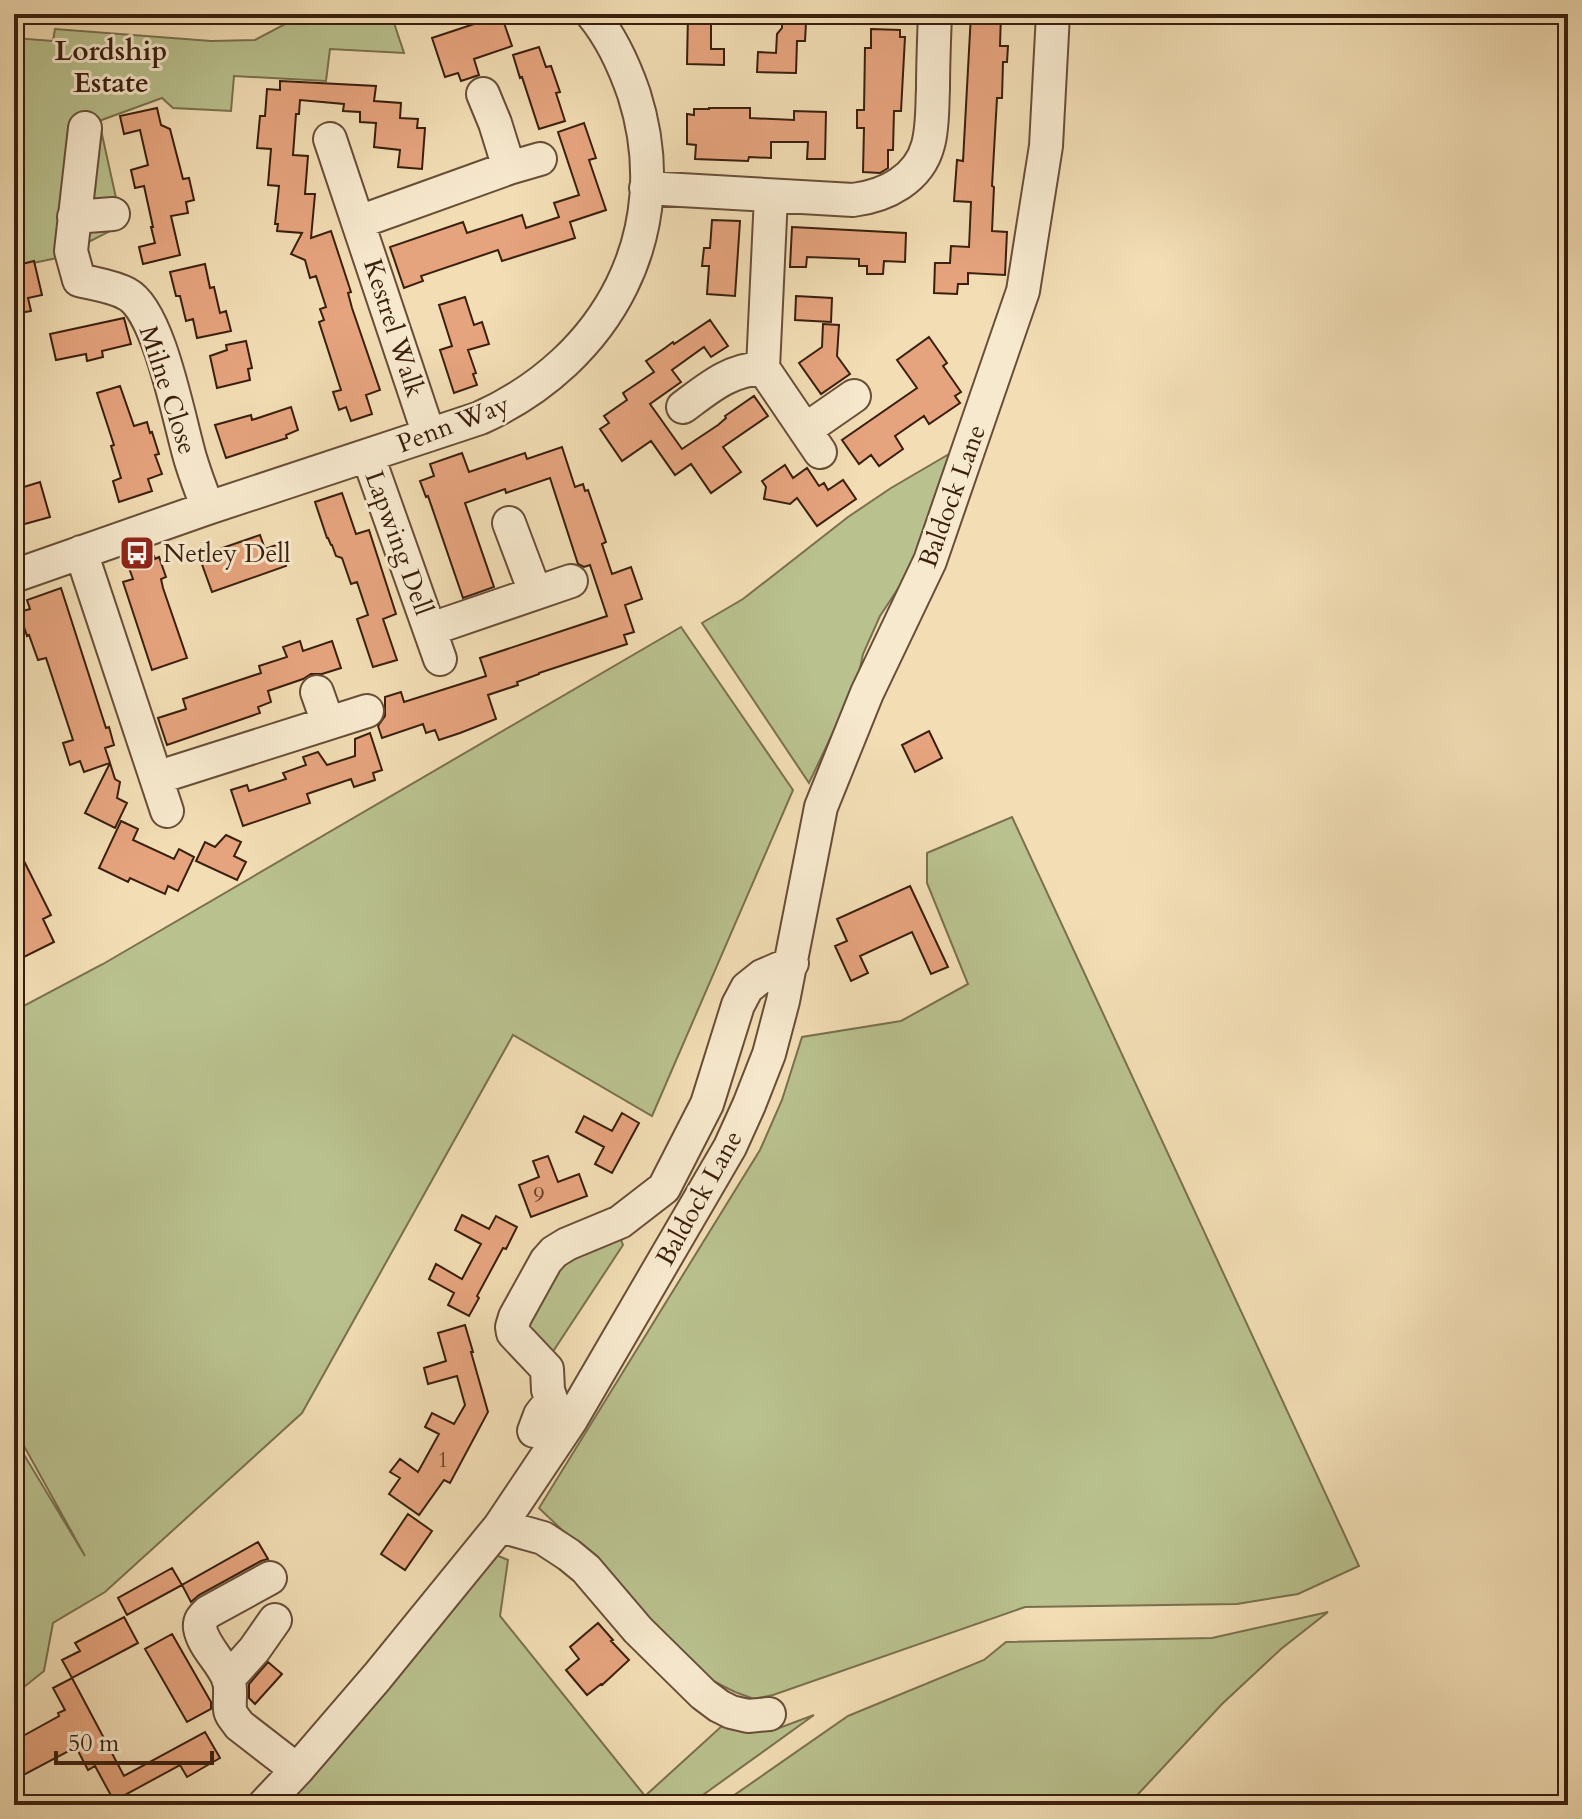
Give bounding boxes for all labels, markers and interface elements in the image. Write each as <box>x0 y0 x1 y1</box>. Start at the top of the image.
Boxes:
district label: Lordship Estate <box>55 32 167 102</box>
street label: Kestrel Walk <box>355 254 433 402</box>
street label: Milne Close <box>131 321 205 459</box>
street label: Penn Way <box>392 387 514 461</box>
street label: Baldock Lane <box>910 420 994 572</box>
street label: Lapwing Dell <box>357 466 441 621</box>
bus stop icon: Netley Dell <box>118 534 156 572</box>
place label: Netley Dell <box>163 536 291 571</box>
street label: Baldock Lane <box>647 1124 751 1272</box>
house number: 9 <box>533 1180 545 1210</box>
house number: 1 <box>437 1445 449 1475</box>
scale bar <box>56 1715 212 1765</box>
text: 50 m <box>68 1727 120 1760</box>

